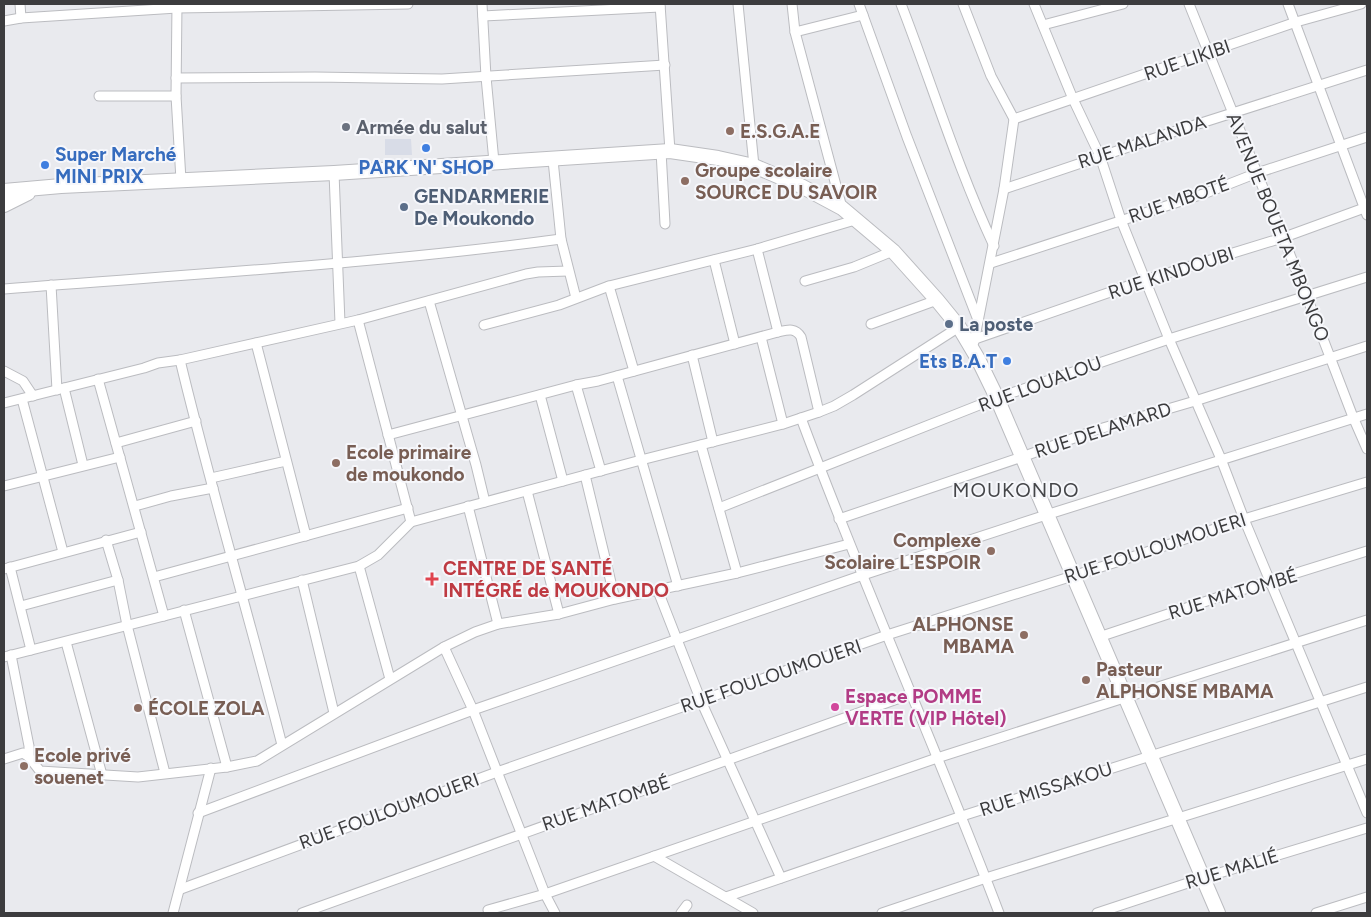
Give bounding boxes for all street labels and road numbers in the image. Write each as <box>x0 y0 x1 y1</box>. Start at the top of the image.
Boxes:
street label: RUE LIKIBI <box>1141 35 1233 85</box>
street label: AVENUE BOUETA MBONGO <box>1222 109 1334 345</box>
street label: RUE MALANDA <box>1075 110 1209 174</box>
street label: RUE MBOTÉ <box>1125 172 1233 228</box>
street label: RUE KINDOUBI <box>1105 242 1237 304</box>
street label: RUE LOUALOU <box>975 351 1105 417</box>
street label: RUE DELAMARD <box>1032 397 1174 463</box>
street label: RUE FOULOUMOUERI <box>1061 508 1249 588</box>
street label: RUE MATOMBÉ <box>1166 563 1300 625</box>
street label: RUE FOULOUMOUERI <box>677 634 865 718</box>
street label: RUE MISSAKOU <box>977 757 1115 821</box>
street label: RUE FOULOUMOUERI <box>296 768 482 854</box>
street label: RUE MATOMBÉ <box>539 770 673 836</box>
street label: RUE MALIÉ <box>1183 844 1281 894</box>

